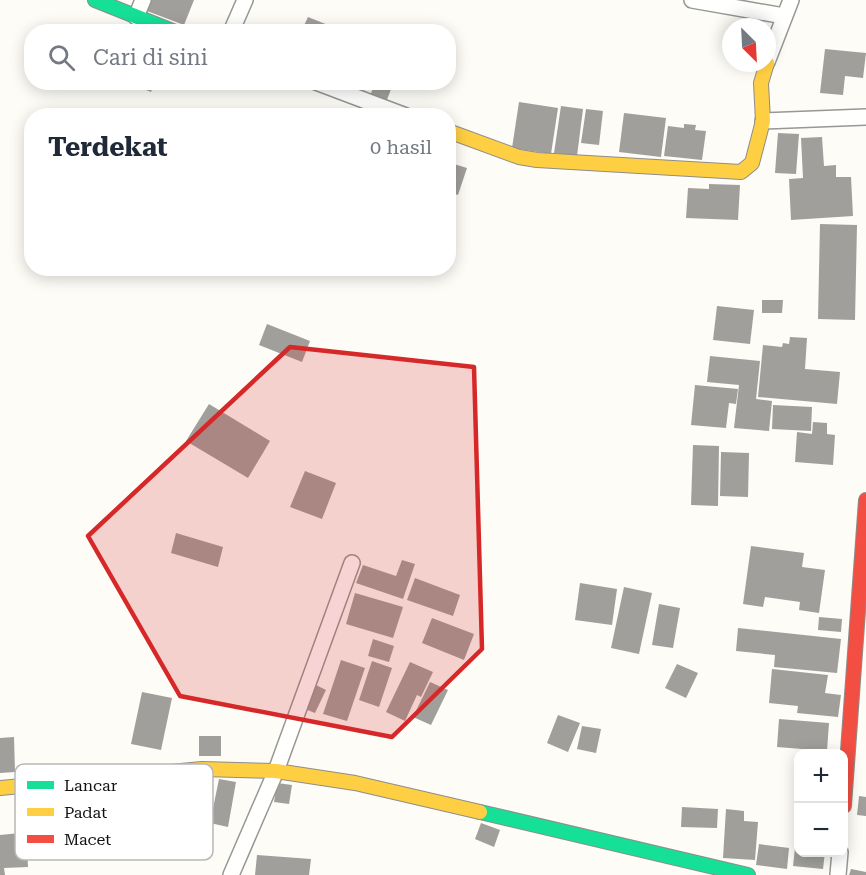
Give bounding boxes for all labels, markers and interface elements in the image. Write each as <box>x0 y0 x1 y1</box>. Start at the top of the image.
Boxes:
north arrow <box>722 18 776 72</box>
search box <box>24 24 456 90</box>
icon: search <box>45 41 78 74</box>
text: Cari di sini <box>93 45 208 70</box>
text: Terdekat <box>48 132 168 162</box>
text: 0 hasil <box>370 135 432 159</box>
map controls <box>794 749 848 857</box>
button: + <box>794 749 848 803</box>
legend <box>15 764 213 860</box>
text: Lancar <box>64 776 118 795</box>
text: Padat <box>64 803 107 822</box>
button: − <box>794 803 848 857</box>
text: Macet <box>64 830 111 849</box>

